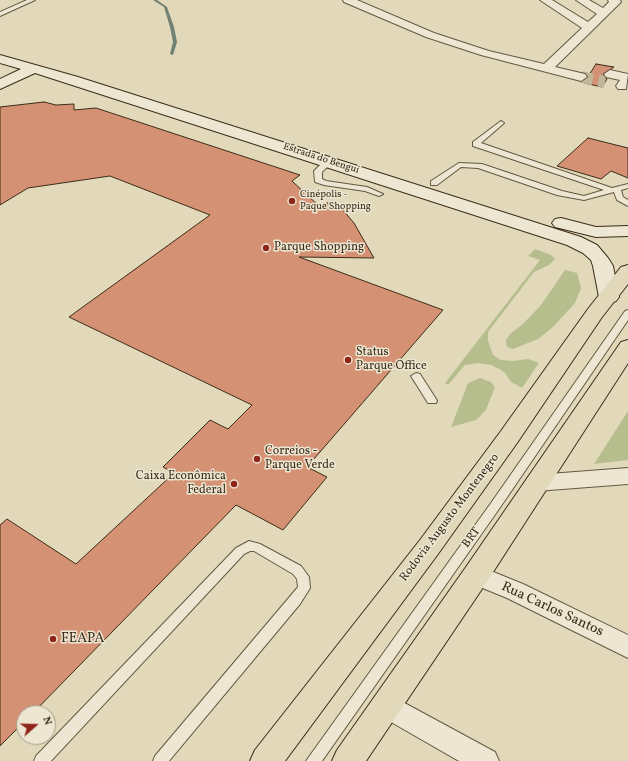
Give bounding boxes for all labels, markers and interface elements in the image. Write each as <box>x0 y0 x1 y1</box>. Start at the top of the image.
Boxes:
street label: Estrada do Benguí <box>281 141 361 177</box>
place label: Cinépolis - Paque Shopping <box>300 189 371 212</box>
marker: Cinépolis - Paque Shopping <box>287 196 297 206</box>
place label: Parque Shopping <box>274 241 364 255</box>
marker: Parque Shopping <box>261 243 271 253</box>
place label: Status Parque Office <box>356 346 427 374</box>
marker: Status Parque Office <box>343 355 353 365</box>
place label: Correios - Parque Verde <box>265 445 335 473</box>
street label: Rodovia Augusto Montenegro <box>397 451 503 585</box>
marker: Correios - Parque Verde <box>252 454 262 464</box>
place label: Caixa Econômica Federal <box>136 470 226 498</box>
marker: Caixa Econômica Federal <box>229 479 239 489</box>
street label: BRT <box>460 525 484 551</box>
street label: Rua Carlos Santos <box>498 579 606 641</box>
place label: FEAPA <box>61 631 104 647</box>
marker: FEAPA <box>48 634 58 644</box>
north arrow <box>16 705 56 745</box>
text: N <box>38 715 55 727</box>

